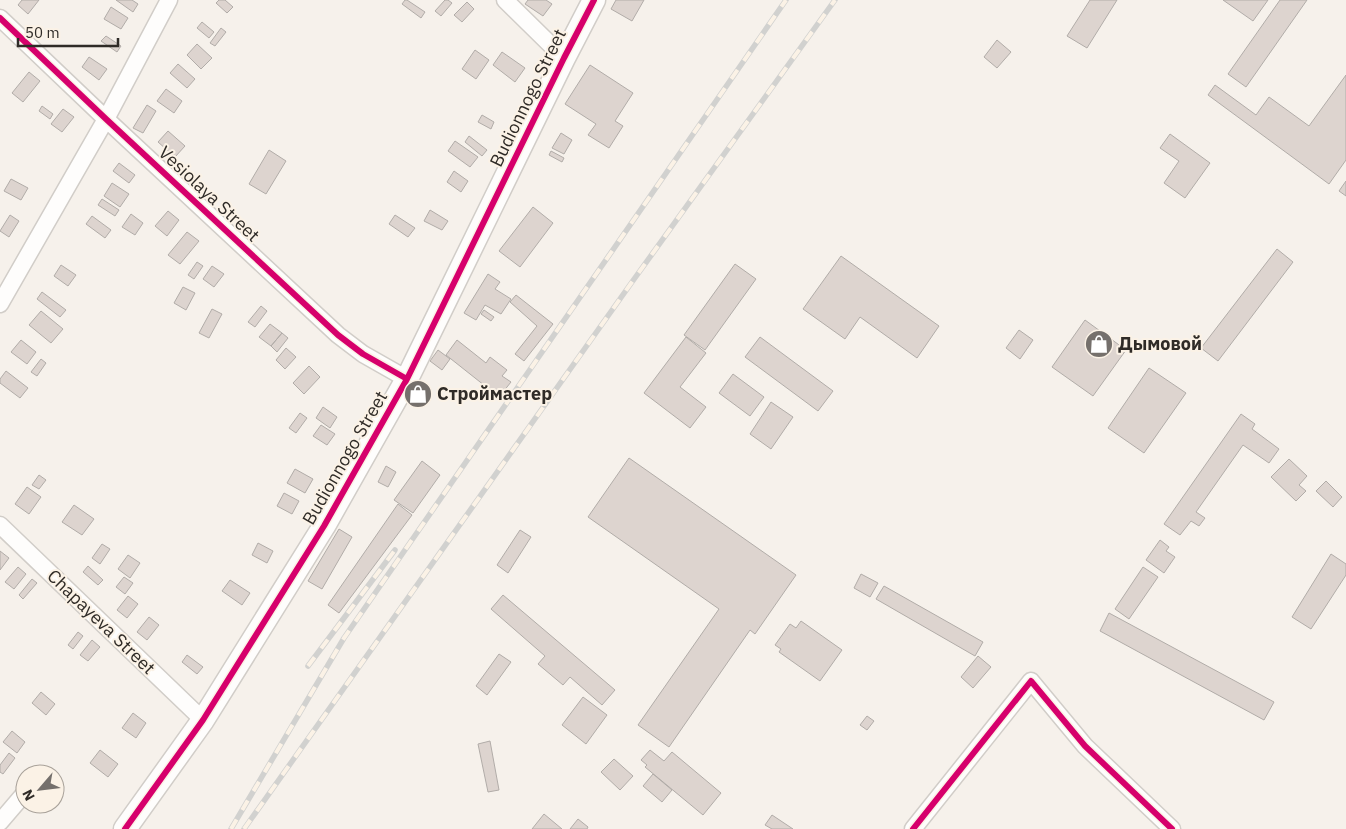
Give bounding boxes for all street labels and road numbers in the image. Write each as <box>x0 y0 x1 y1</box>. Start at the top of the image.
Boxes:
street label: Budionnogo Street <box>484 25 571 171</box>
street label: Vesiolaya Street <box>154 141 265 246</box>
street label: Budionnogo Street <box>297 387 392 529</box>
street label: Chapayeva Street <box>42 564 160 679</box>

